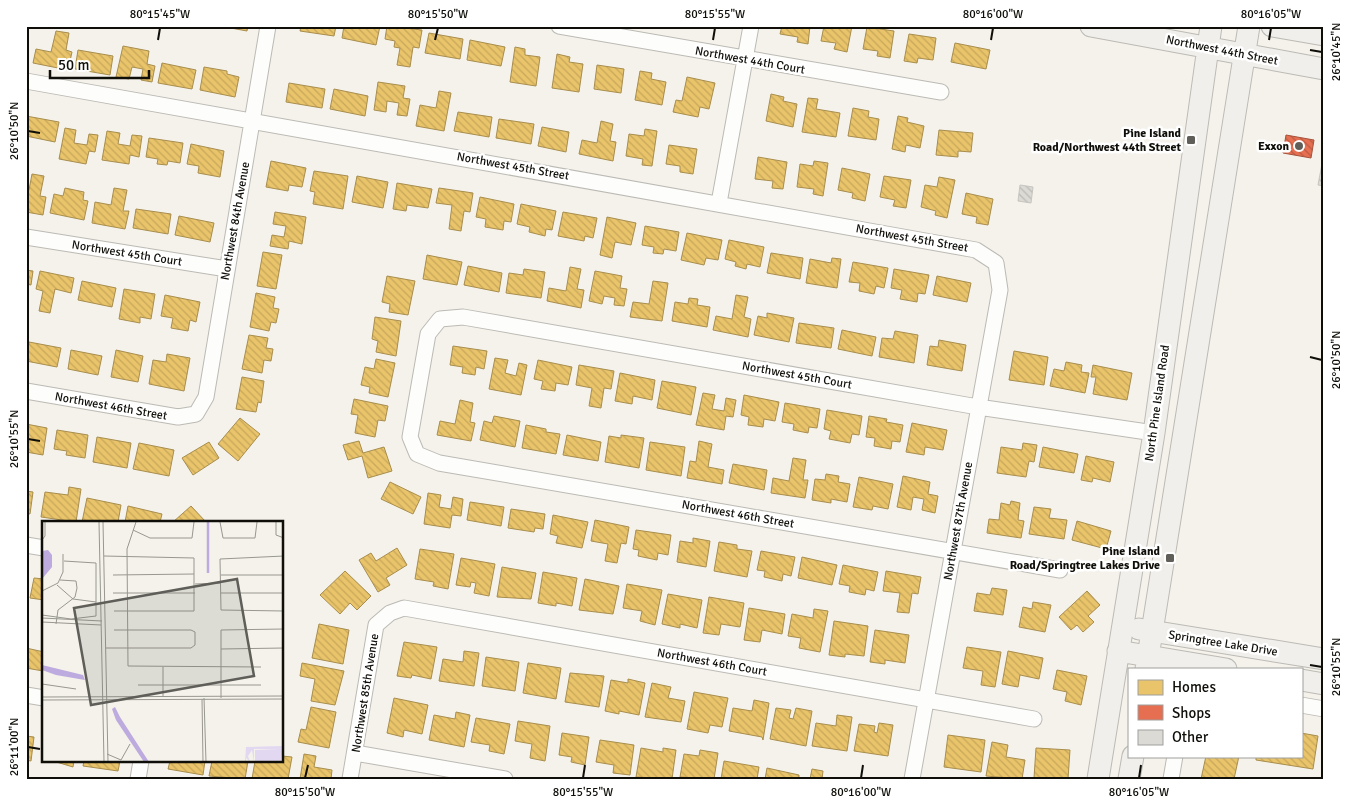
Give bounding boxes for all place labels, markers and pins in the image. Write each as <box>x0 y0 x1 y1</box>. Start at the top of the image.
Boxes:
place label: Pine Island Road/Northwest 44th Street <box>1033 126 1182 155</box>
marker: Pine Island Road/Northwest 44th Street <box>1185 134 1197 146</box>
place label: Exxon <box>1258 139 1289 154</box>
marker: Exxon <box>1293 140 1305 152</box>
place label: Pine Island Road/Springtree Lakes Drive <box>1010 544 1161 573</box>
marker: Pine Island Road/Springtree Lakes Drive <box>1164 552 1176 564</box>

